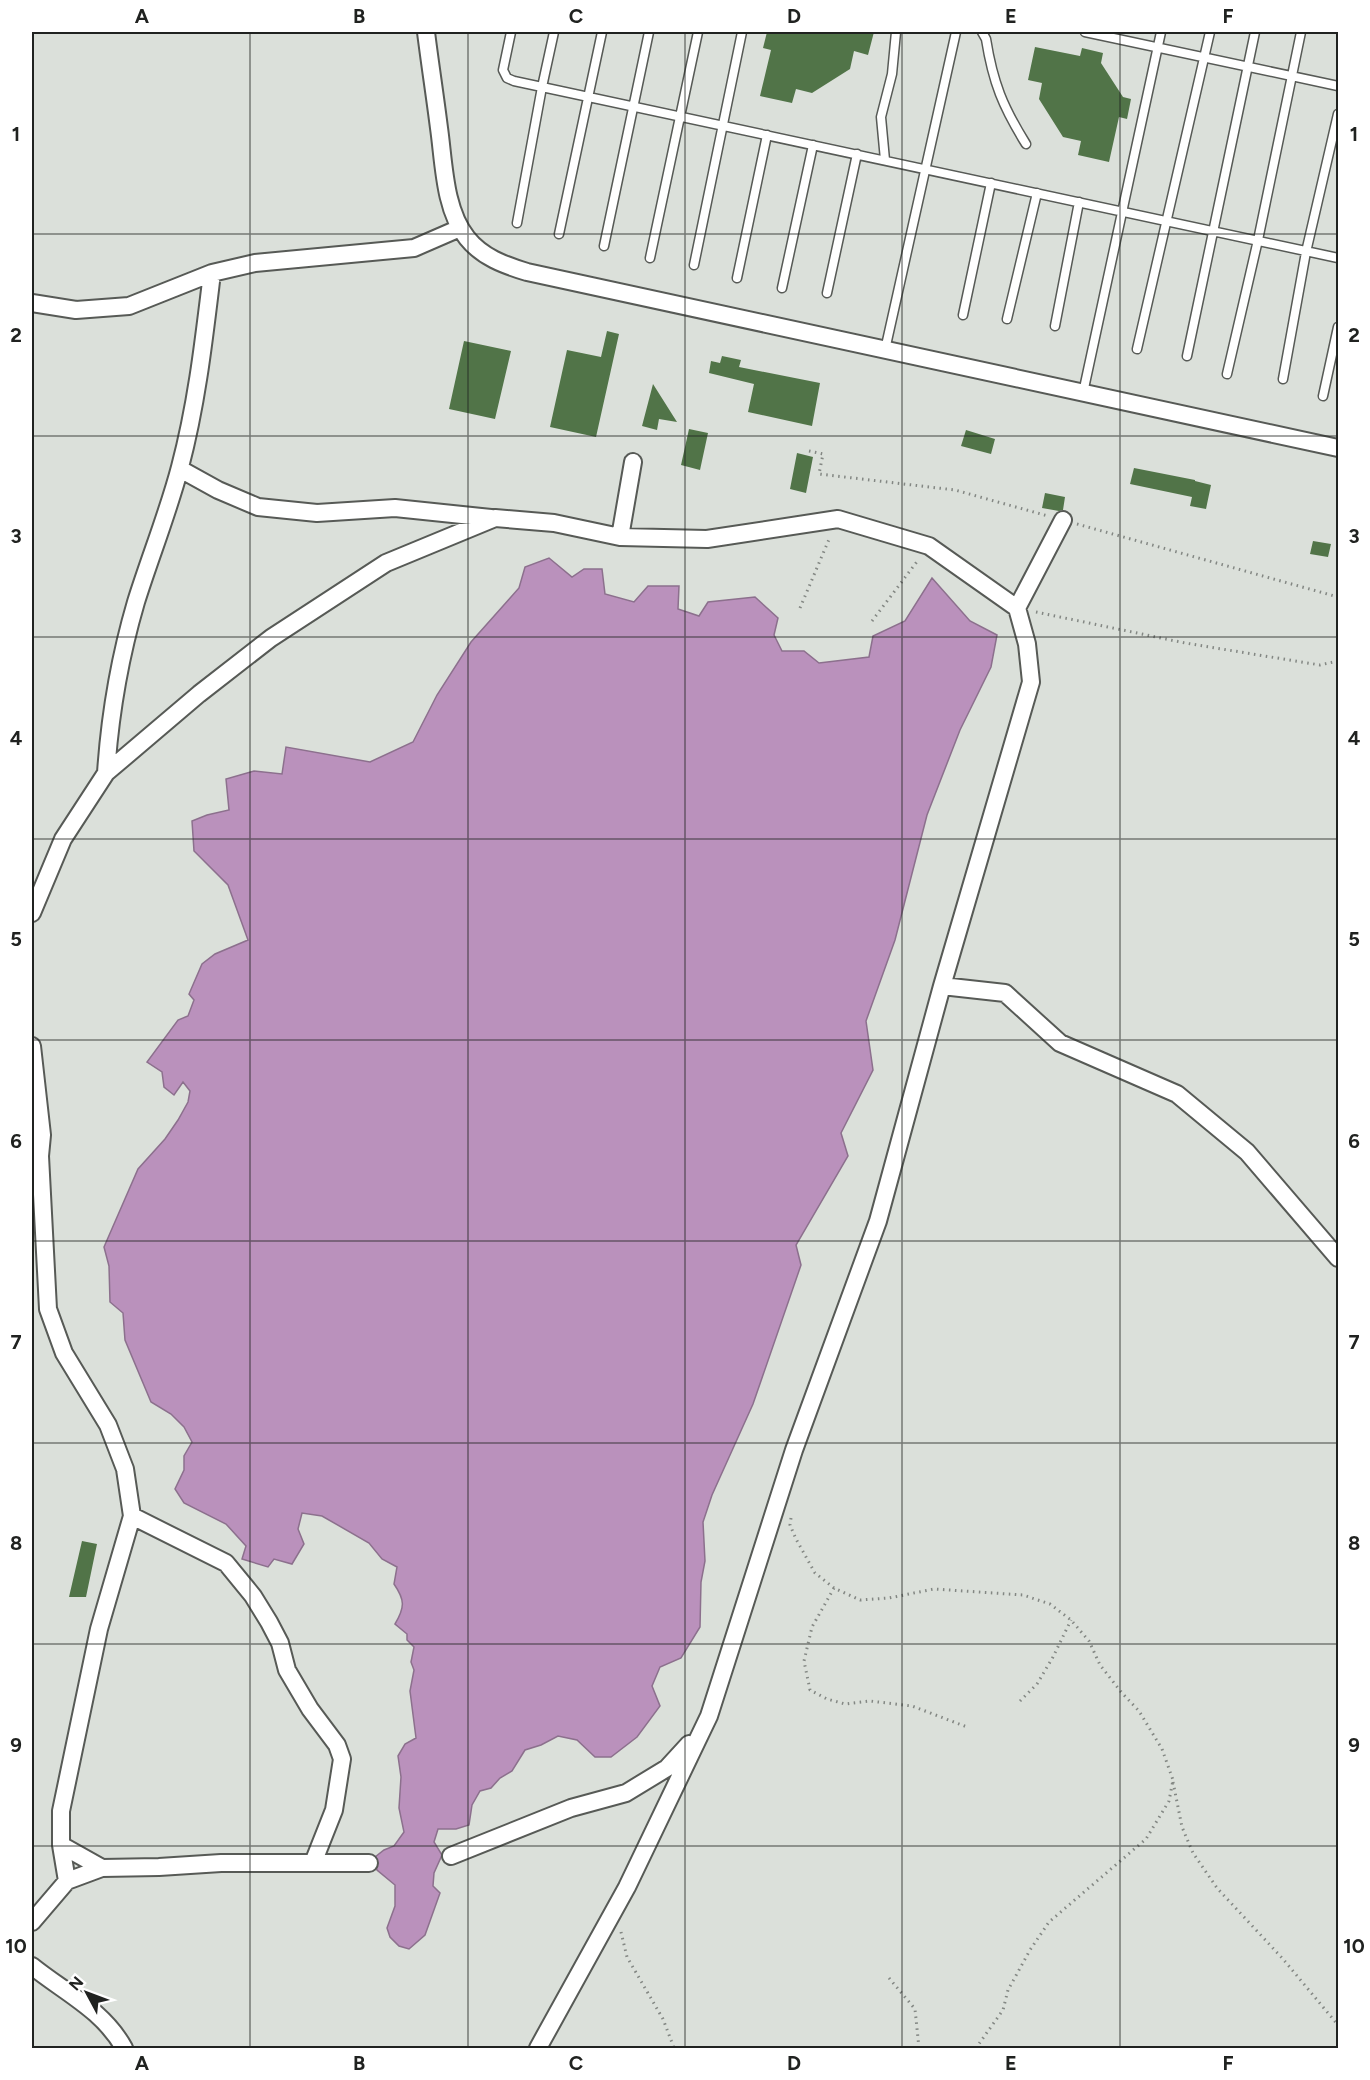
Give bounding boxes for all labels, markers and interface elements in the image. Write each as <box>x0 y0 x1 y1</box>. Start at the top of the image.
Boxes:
text: A <box>135 4 150 28</box>
text: B <box>353 4 365 28</box>
text: C <box>569 4 583 28</box>
text: D <box>787 4 801 28</box>
text: E <box>1005 4 1017 28</box>
text: F <box>1222 4 1234 28</box>
text: 1 <box>12 122 20 146</box>
text: 1 <box>1350 122 1358 146</box>
text: 2 <box>10 323 22 347</box>
text: 2 <box>1348 323 1360 347</box>
text: 3 <box>10 524 22 548</box>
text: 3 <box>1348 524 1360 548</box>
text: 4 <box>10 726 23 750</box>
text: 4 <box>1348 726 1361 750</box>
text: 5 <box>10 927 22 951</box>
text: 5 <box>1348 927 1360 951</box>
text: 6 <box>10 1129 22 1153</box>
text: 6 <box>1348 1129 1360 1153</box>
text: 7 <box>10 1330 22 1354</box>
text: 7 <box>1348 1330 1360 1354</box>
text: 8 <box>10 1531 22 1555</box>
text: 8 <box>1348 1531 1360 1555</box>
text: 9 <box>10 1733 22 1757</box>
text: 9 <box>1348 1733 1360 1757</box>
text: 10 <box>5 1934 27 1958</box>
text: 10 <box>1343 1934 1365 1958</box>
north arrow <box>57 1963 117 2023</box>
text: N <box>65 1973 87 1994</box>
text: A <box>135 2051 150 2075</box>
text: B <box>353 2051 365 2075</box>
text: C <box>569 2051 583 2075</box>
text: D <box>787 2051 801 2075</box>
text: E <box>1005 2051 1017 2075</box>
text: F <box>1222 2051 1234 2075</box>

